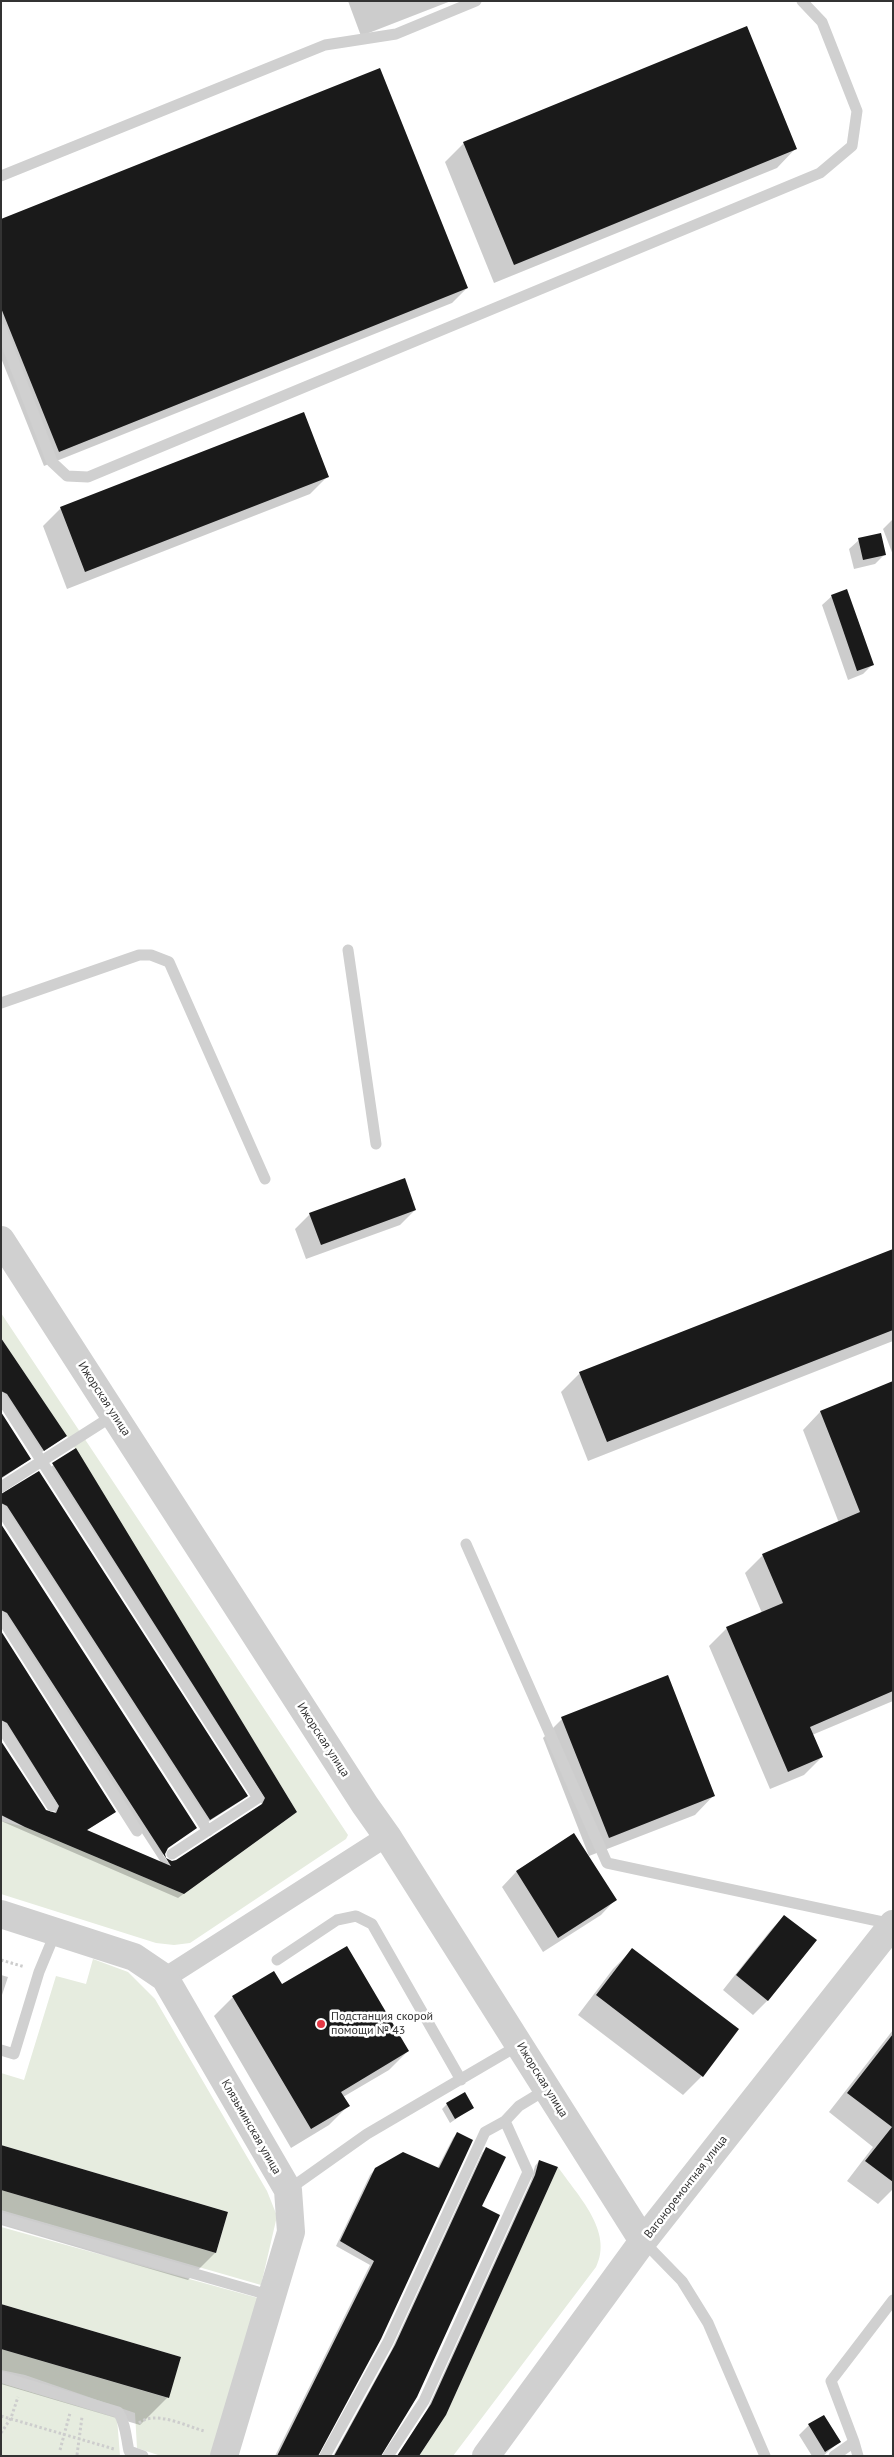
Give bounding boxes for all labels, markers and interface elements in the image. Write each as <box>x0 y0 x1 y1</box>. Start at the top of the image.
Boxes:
street label: Ижорская улица <box>75 1359 133 1439</box>
street label: Ижорская улица <box>294 1700 352 1780</box>
place label: Подстанция скорой помощи № 43 <box>331 2010 433 2038</box>
marker: Подстанция скорой помощи № 43 <box>315 2018 327 2030</box>
street label: Ижорская улица <box>513 2040 571 2120</box>
street label: Клязьминская улица <box>218 2077 284 2177</box>
street label: Вагоноремонтная улица <box>641 2133 731 2241</box>

